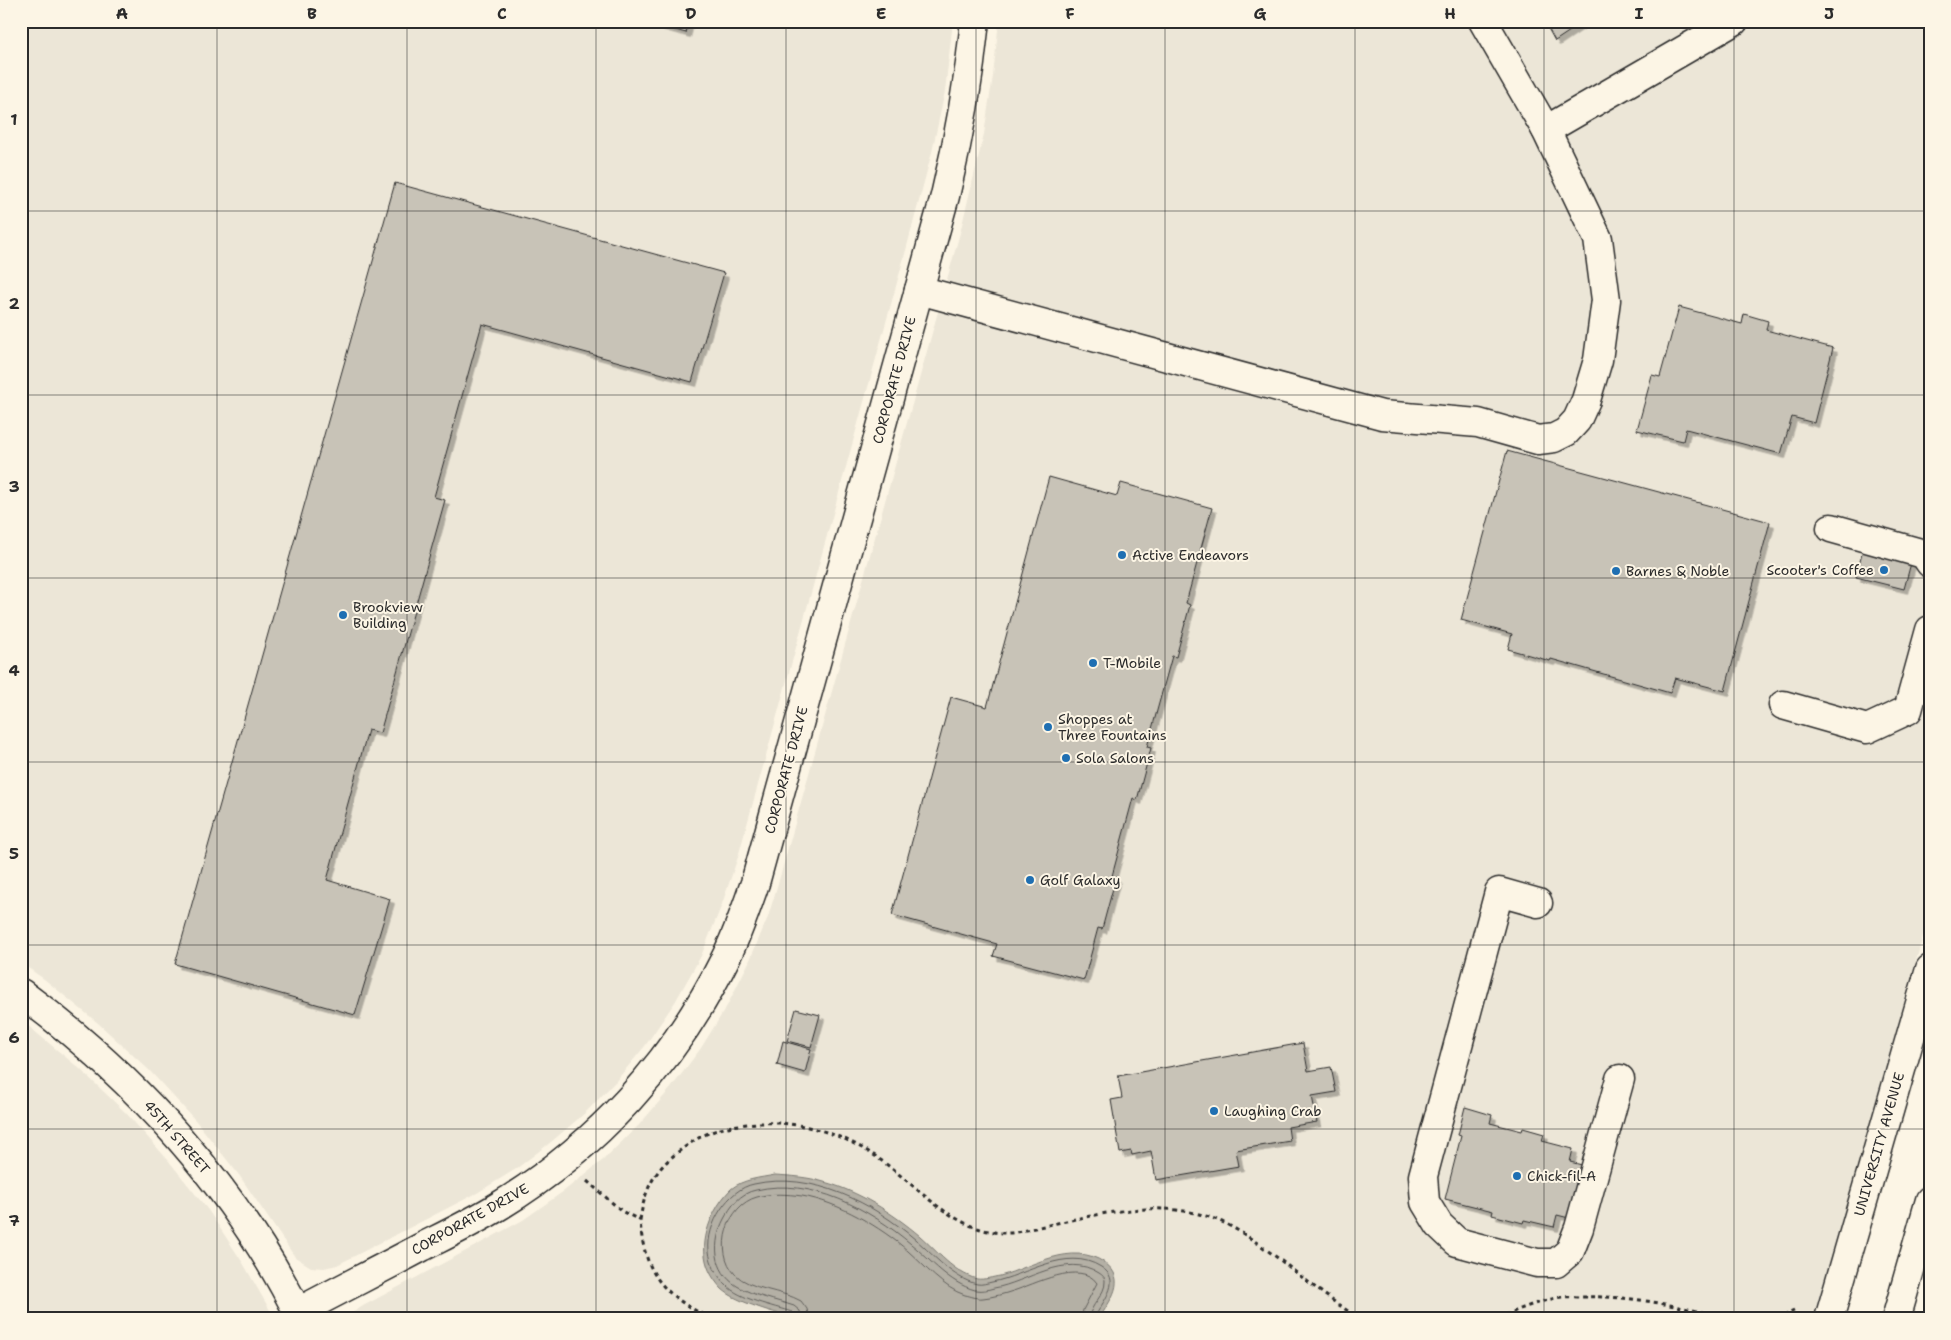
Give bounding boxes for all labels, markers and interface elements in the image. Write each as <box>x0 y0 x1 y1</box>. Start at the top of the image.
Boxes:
text: A <box>116 3 128 24</box>
text: B <box>307 3 317 24</box>
text: C <box>497 3 507 24</box>
text: D <box>685 3 697 24</box>
text: E <box>876 3 886 24</box>
text: F <box>1065 3 1075 24</box>
text: G <box>1254 3 1267 24</box>
text: H <box>1444 3 1456 24</box>
text: I <box>1635 3 1644 24</box>
text: J <box>1824 3 1834 24</box>
text: 1 <box>10 109 18 130</box>
text: 2 <box>8 293 20 314</box>
street label: CORPORATE DRIVE <box>868 314 920 446</box>
text: 3 <box>8 476 20 497</box>
place label: Active Endeavors <box>1132 546 1249 564</box>
marker: Active Endeavors <box>1116 549 1128 561</box>
place label: Scooter's Coffee <box>1767 561 1874 579</box>
place label: Barnes & Noble <box>1626 562 1729 580</box>
marker: Scooter's Coffee <box>1878 564 1890 576</box>
marker: Barnes & Noble <box>1610 565 1622 577</box>
place label: Brookview Building <box>353 598 423 632</box>
marker: Brookview Building <box>337 609 349 621</box>
place label: T-Mobile <box>1103 654 1161 672</box>
marker: T-Mobile <box>1087 657 1099 669</box>
text: 4 <box>8 660 20 681</box>
street label: CORPORATE DRIVE <box>760 704 812 836</box>
place label: Shoppes at Three Fountains <box>1058 710 1167 744</box>
marker: Shoppes at Three Fountains <box>1042 721 1054 733</box>
place label: Sola Salons <box>1076 749 1154 767</box>
marker: Sola Salons <box>1060 752 1072 764</box>
text: 5 <box>9 843 19 864</box>
place label: Golf Galaxy <box>1040 871 1121 889</box>
marker: Golf Galaxy <box>1024 874 1036 886</box>
text: 6 <box>8 1027 20 1048</box>
street label: UNIVERSITY AVENUE <box>1850 1070 1908 1218</box>
street label: 45TH STREET <box>140 1096 214 1178</box>
place label: Laughing Crab <box>1224 1102 1321 1120</box>
marker: Laughing Crab <box>1208 1105 1220 1117</box>
place label: Chick-fil-A <box>1527 1167 1596 1185</box>
marker: Chick-fil-A <box>1511 1170 1523 1182</box>
street label: CORPORATE DRIVE <box>408 1179 532 1259</box>
text: 7 <box>8 1210 20 1231</box>

